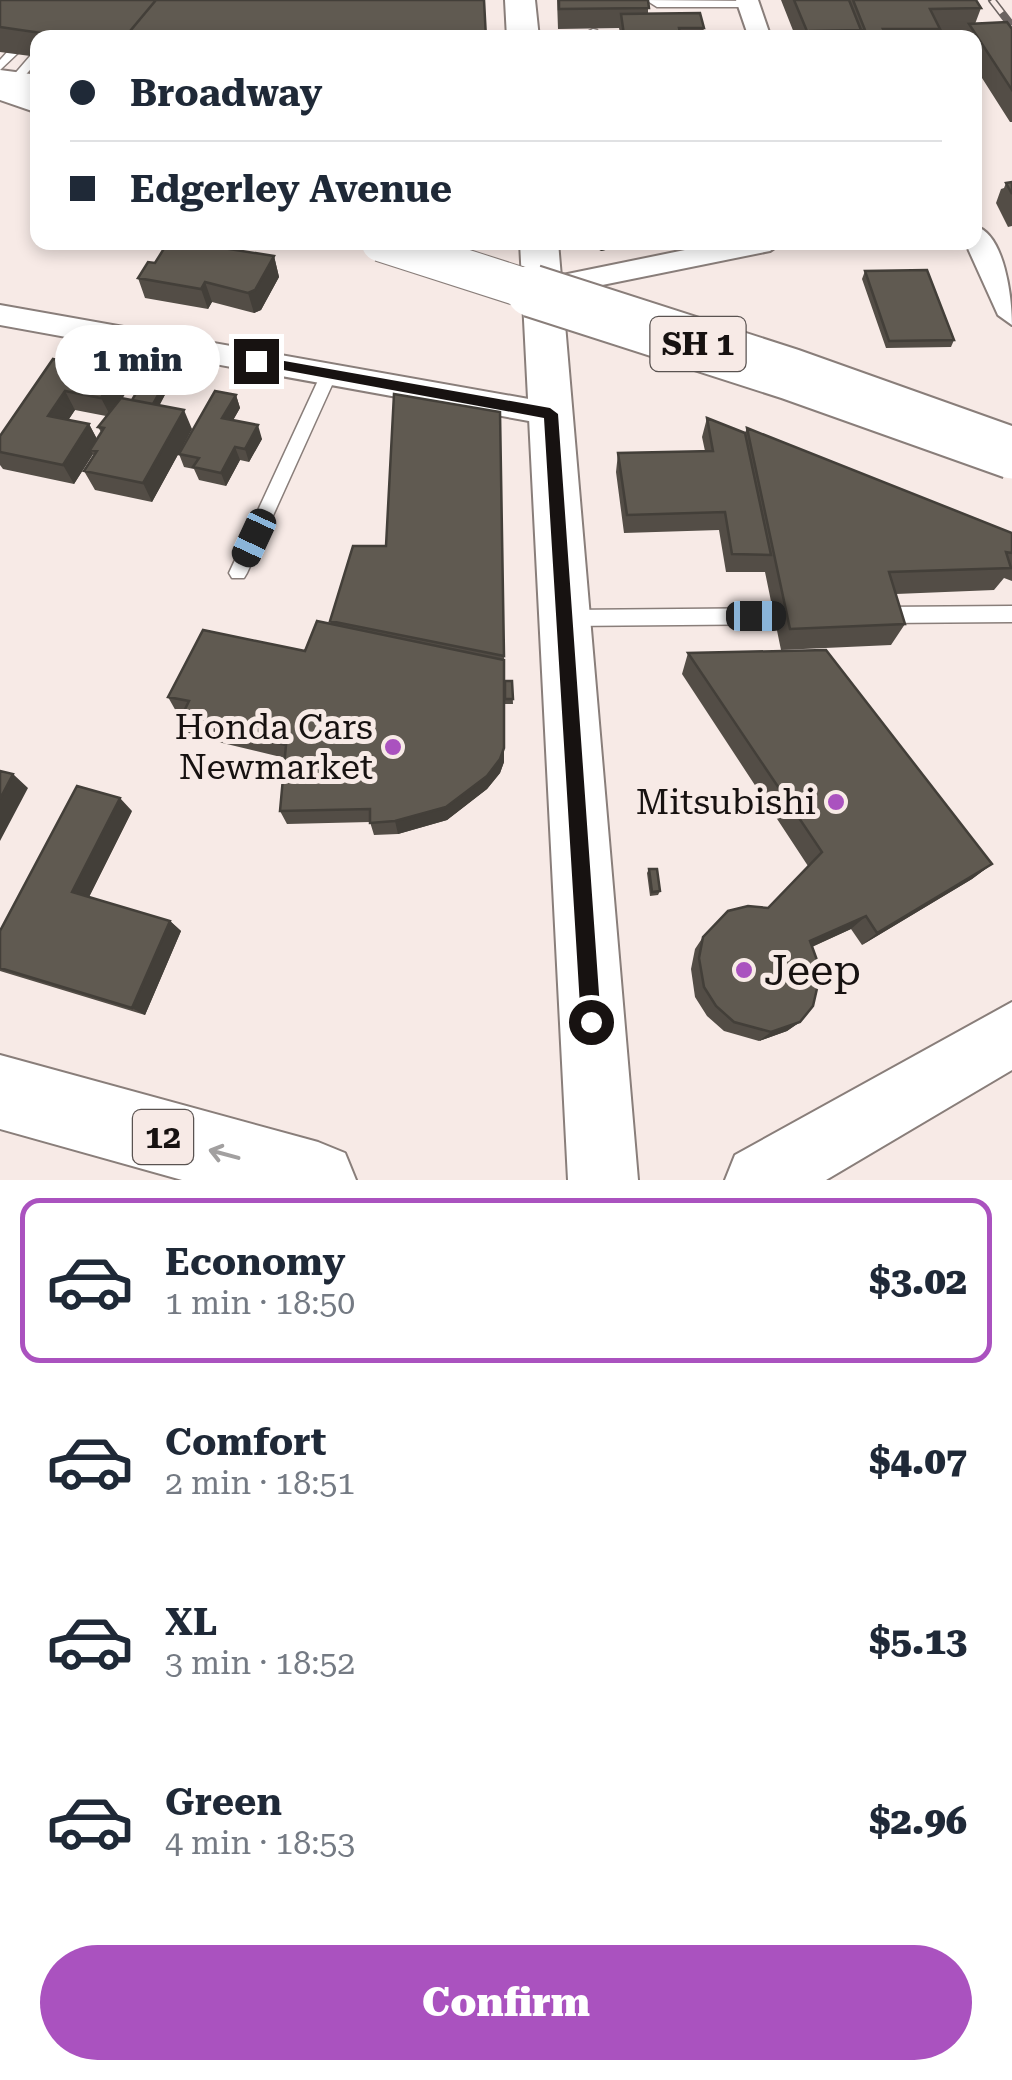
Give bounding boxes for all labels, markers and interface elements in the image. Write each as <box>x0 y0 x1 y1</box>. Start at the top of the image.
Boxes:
text: Broadway <box>130 71 323 115</box>
text: Edgerley Avenue <box>130 167 452 211</box>
road number: SH 1 <box>650 317 746 371</box>
callout: 1 min <box>56 326 221 396</box>
route end <box>234 339 279 384</box>
text: 1 min <box>93 341 182 379</box>
car <box>228 504 280 572</box>
car <box>726 601 786 631</box>
place label: Honda Cars Newmarket <box>175 707 373 788</box>
marker: Honda Cars Newmarket <box>382 736 404 758</box>
place label: Mitsubishi <box>636 782 816 823</box>
marker: Mitsubishi <box>825 791 847 813</box>
place label: Jeep <box>764 946 861 995</box>
marker: Jeep <box>733 959 755 981</box>
route start <box>569 1000 614 1045</box>
road number: 12 <box>133 1110 193 1164</box>
one-way arrow <box>209 1144 240 1162</box>
icon: car <box>45 1236 135 1326</box>
text: Economy <box>165 1240 345 1284</box>
text: $3.02 <box>869 1259 967 1303</box>
text: 1 min · 18:50 <box>165 1284 355 1322</box>
icon: car <box>45 1416 135 1506</box>
text: Comfort <box>165 1420 326 1464</box>
text: $4.07 <box>869 1439 967 1483</box>
text: 2 min · 18:51 <box>165 1464 355 1502</box>
icon: car <box>45 1596 135 1686</box>
text: XL <box>165 1600 217 1644</box>
text: $5.13 <box>869 1619 967 1663</box>
text: 3 min · 18:52 <box>165 1644 355 1682</box>
icon: car <box>45 1776 135 1866</box>
text: Green <box>165 1780 282 1824</box>
text: $2.96 <box>869 1799 967 1843</box>
text: 4 min · 18:53 <box>165 1824 355 1862</box>
button: Confirm <box>40 1945 972 2060</box>

